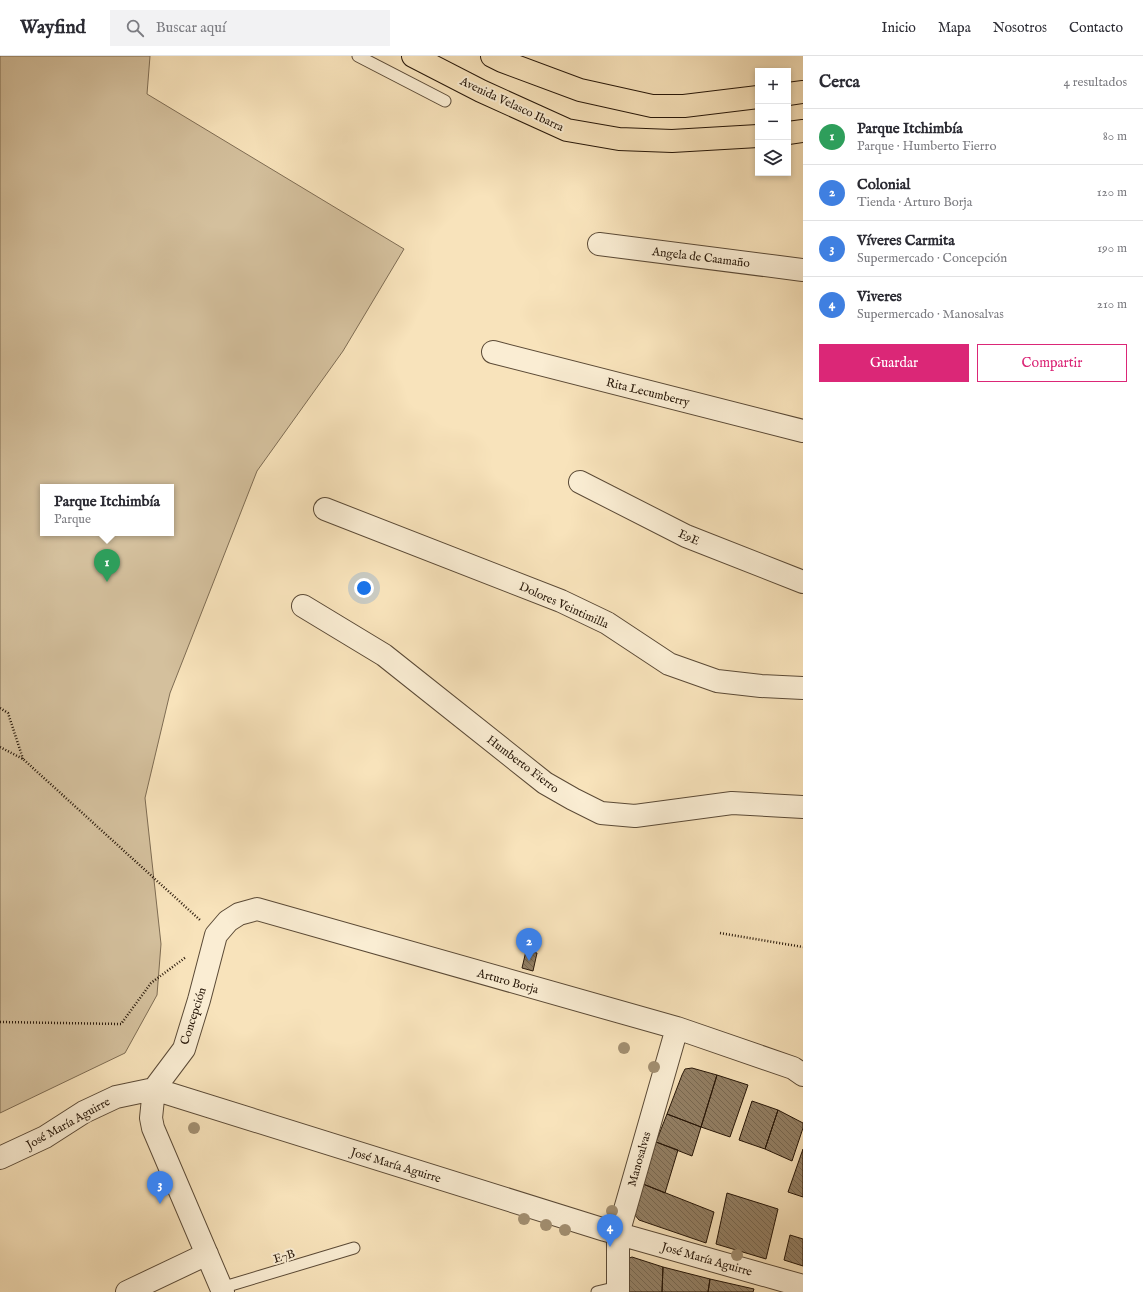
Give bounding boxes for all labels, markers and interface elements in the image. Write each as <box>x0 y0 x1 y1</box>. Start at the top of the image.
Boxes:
search box <box>110 10 390 46</box>
text: Wayfind <box>20 16 86 40</box>
icon: search <box>124 17 146 39</box>
text: Buscar aquí <box>156 18 226 37</box>
text: Inicio <box>881 19 916 37</box>
text: Mapa <box>938 19 971 37</box>
text: Nosotros <box>993 19 1047 37</box>
text: Contacto <box>1069 19 1123 37</box>
map controls <box>755 68 791 176</box>
button: + <box>755 68 791 104</box>
text: Cerca <box>819 72 860 93</box>
street label: Avenida Velasco Ibarra <box>457 73 567 135</box>
text: 4 resultados <box>1064 74 1127 91</box>
button: − <box>755 104 791 140</box>
text: Parque Itchimbía <box>857 119 963 138</box>
text: 1 <box>830 128 834 145</box>
text: 80 m <box>1103 128 1127 145</box>
text: Parque · Humberto Fierro <box>857 138 996 155</box>
button: layers <box>755 140 791 176</box>
text: Colonial <box>857 175 910 194</box>
text: 2 <box>829 184 835 201</box>
text: 120 m <box>1097 184 1127 201</box>
text: Tienda · Arturo Borja <box>857 194 972 211</box>
text: Víveres Carmita <box>857 231 955 250</box>
text: 3 <box>830 240 834 257</box>
text: 190 m <box>1097 240 1127 257</box>
street label: Angela de Caamaño <box>650 244 751 271</box>
text: Supermercado · Concepción <box>857 250 1007 267</box>
text: Viveres <box>857 287 902 306</box>
text: 4 <box>829 296 835 313</box>
text: 210 m <box>1097 296 1127 313</box>
text: Supermercado · Manosalvas <box>857 306 1004 323</box>
button: Guardar <box>819 344 969 382</box>
button: Compartir <box>977 344 1127 382</box>
street label: Rita Lecumberry <box>605 375 691 410</box>
popup <box>40 484 174 536</box>
text: Parque Itchimbía <box>54 492 160 511</box>
text: Parque <box>54 511 91 528</box>
street label: E9E <box>676 526 702 549</box>
pin: 1 <box>94 549 120 582</box>
your location <box>354 578 374 598</box>
street label: Dolores Veintimilla <box>517 579 612 632</box>
street label: Humberto Fierro <box>484 732 562 797</box>
pin: 2 <box>516 928 542 961</box>
street label: Arturo Borja <box>474 965 541 998</box>
street label: Concepción <box>177 985 211 1047</box>
street label: José María Aguirre <box>22 1094 114 1155</box>
street label: Manosalvas <box>624 1130 654 1188</box>
street label: José María Aguirre <box>347 1144 443 1187</box>
pin: 3 <box>147 1171 173 1204</box>
pin: 4 <box>597 1214 623 1247</box>
street label: José María Aguirre <box>658 1239 754 1281</box>
street label: E7B <box>271 1246 297 1267</box>

